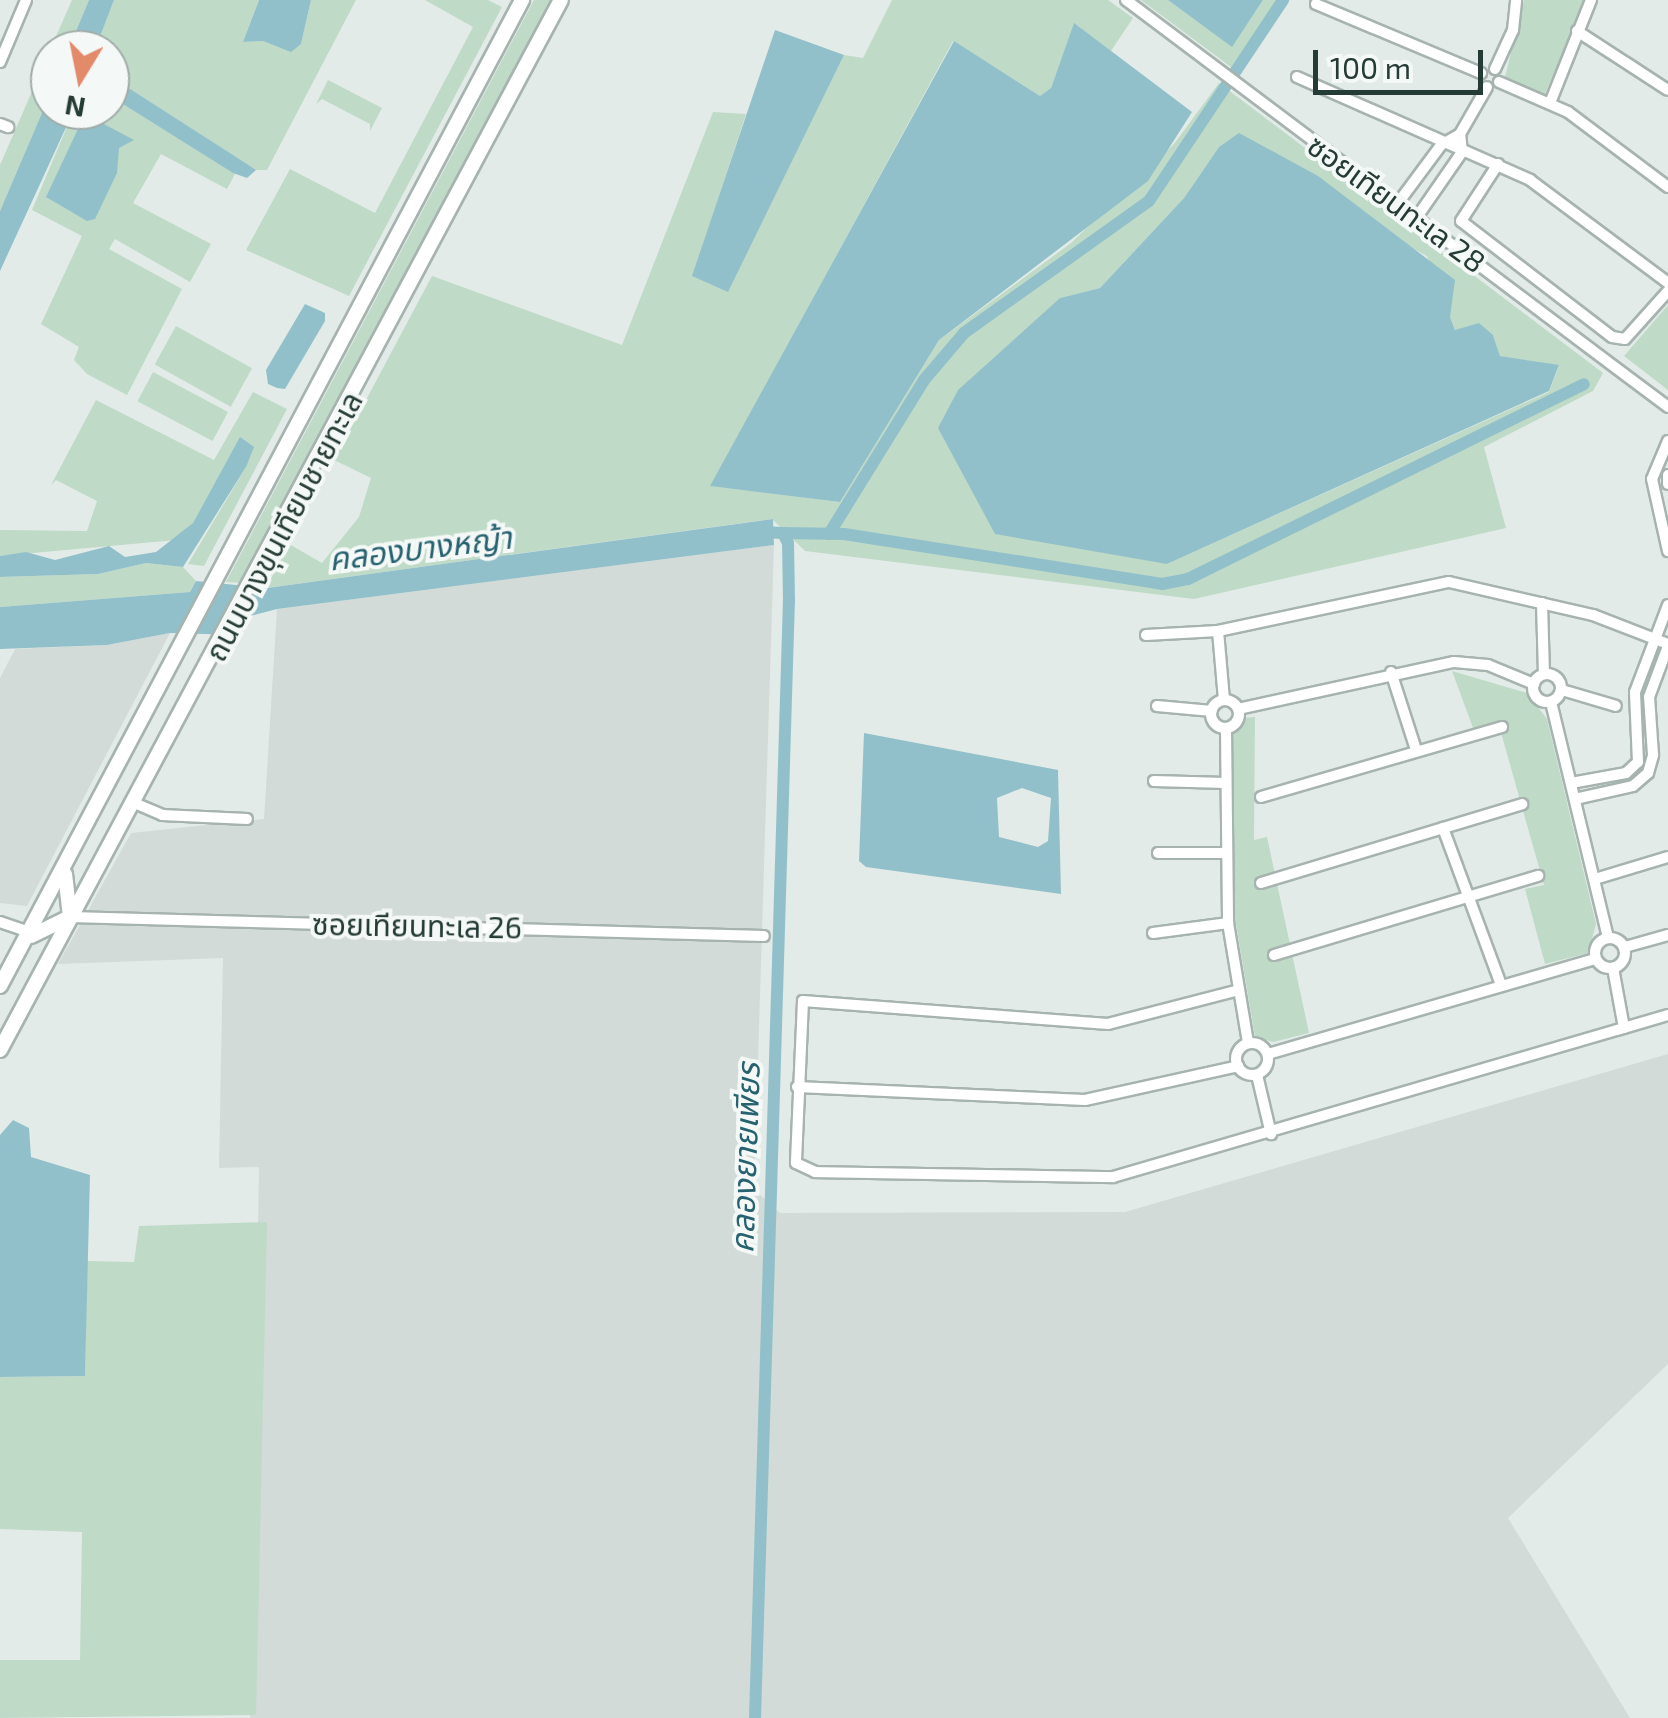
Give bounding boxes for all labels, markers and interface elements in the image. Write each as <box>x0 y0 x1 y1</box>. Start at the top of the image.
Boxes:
north arrow <box>30 30 130 130</box>
scale bar <box>1318 30 1488 92</box>
text: 100 m <box>1330 49 1411 85</box>
text: N <box>62 89 88 126</box>
street label: ซอยเทียนทะเล 28 <box>1301 126 1493 280</box>
street label: ถนนบางขุนเทียนชายทะเล <box>197 385 369 667</box>
water label: คลองบางหญ้า <box>326 517 514 577</box>
street label: ซอยเทียนทะเล 26 <box>312 905 522 945</box>
water label: คลองยายเพียร <box>721 1062 767 1254</box>

